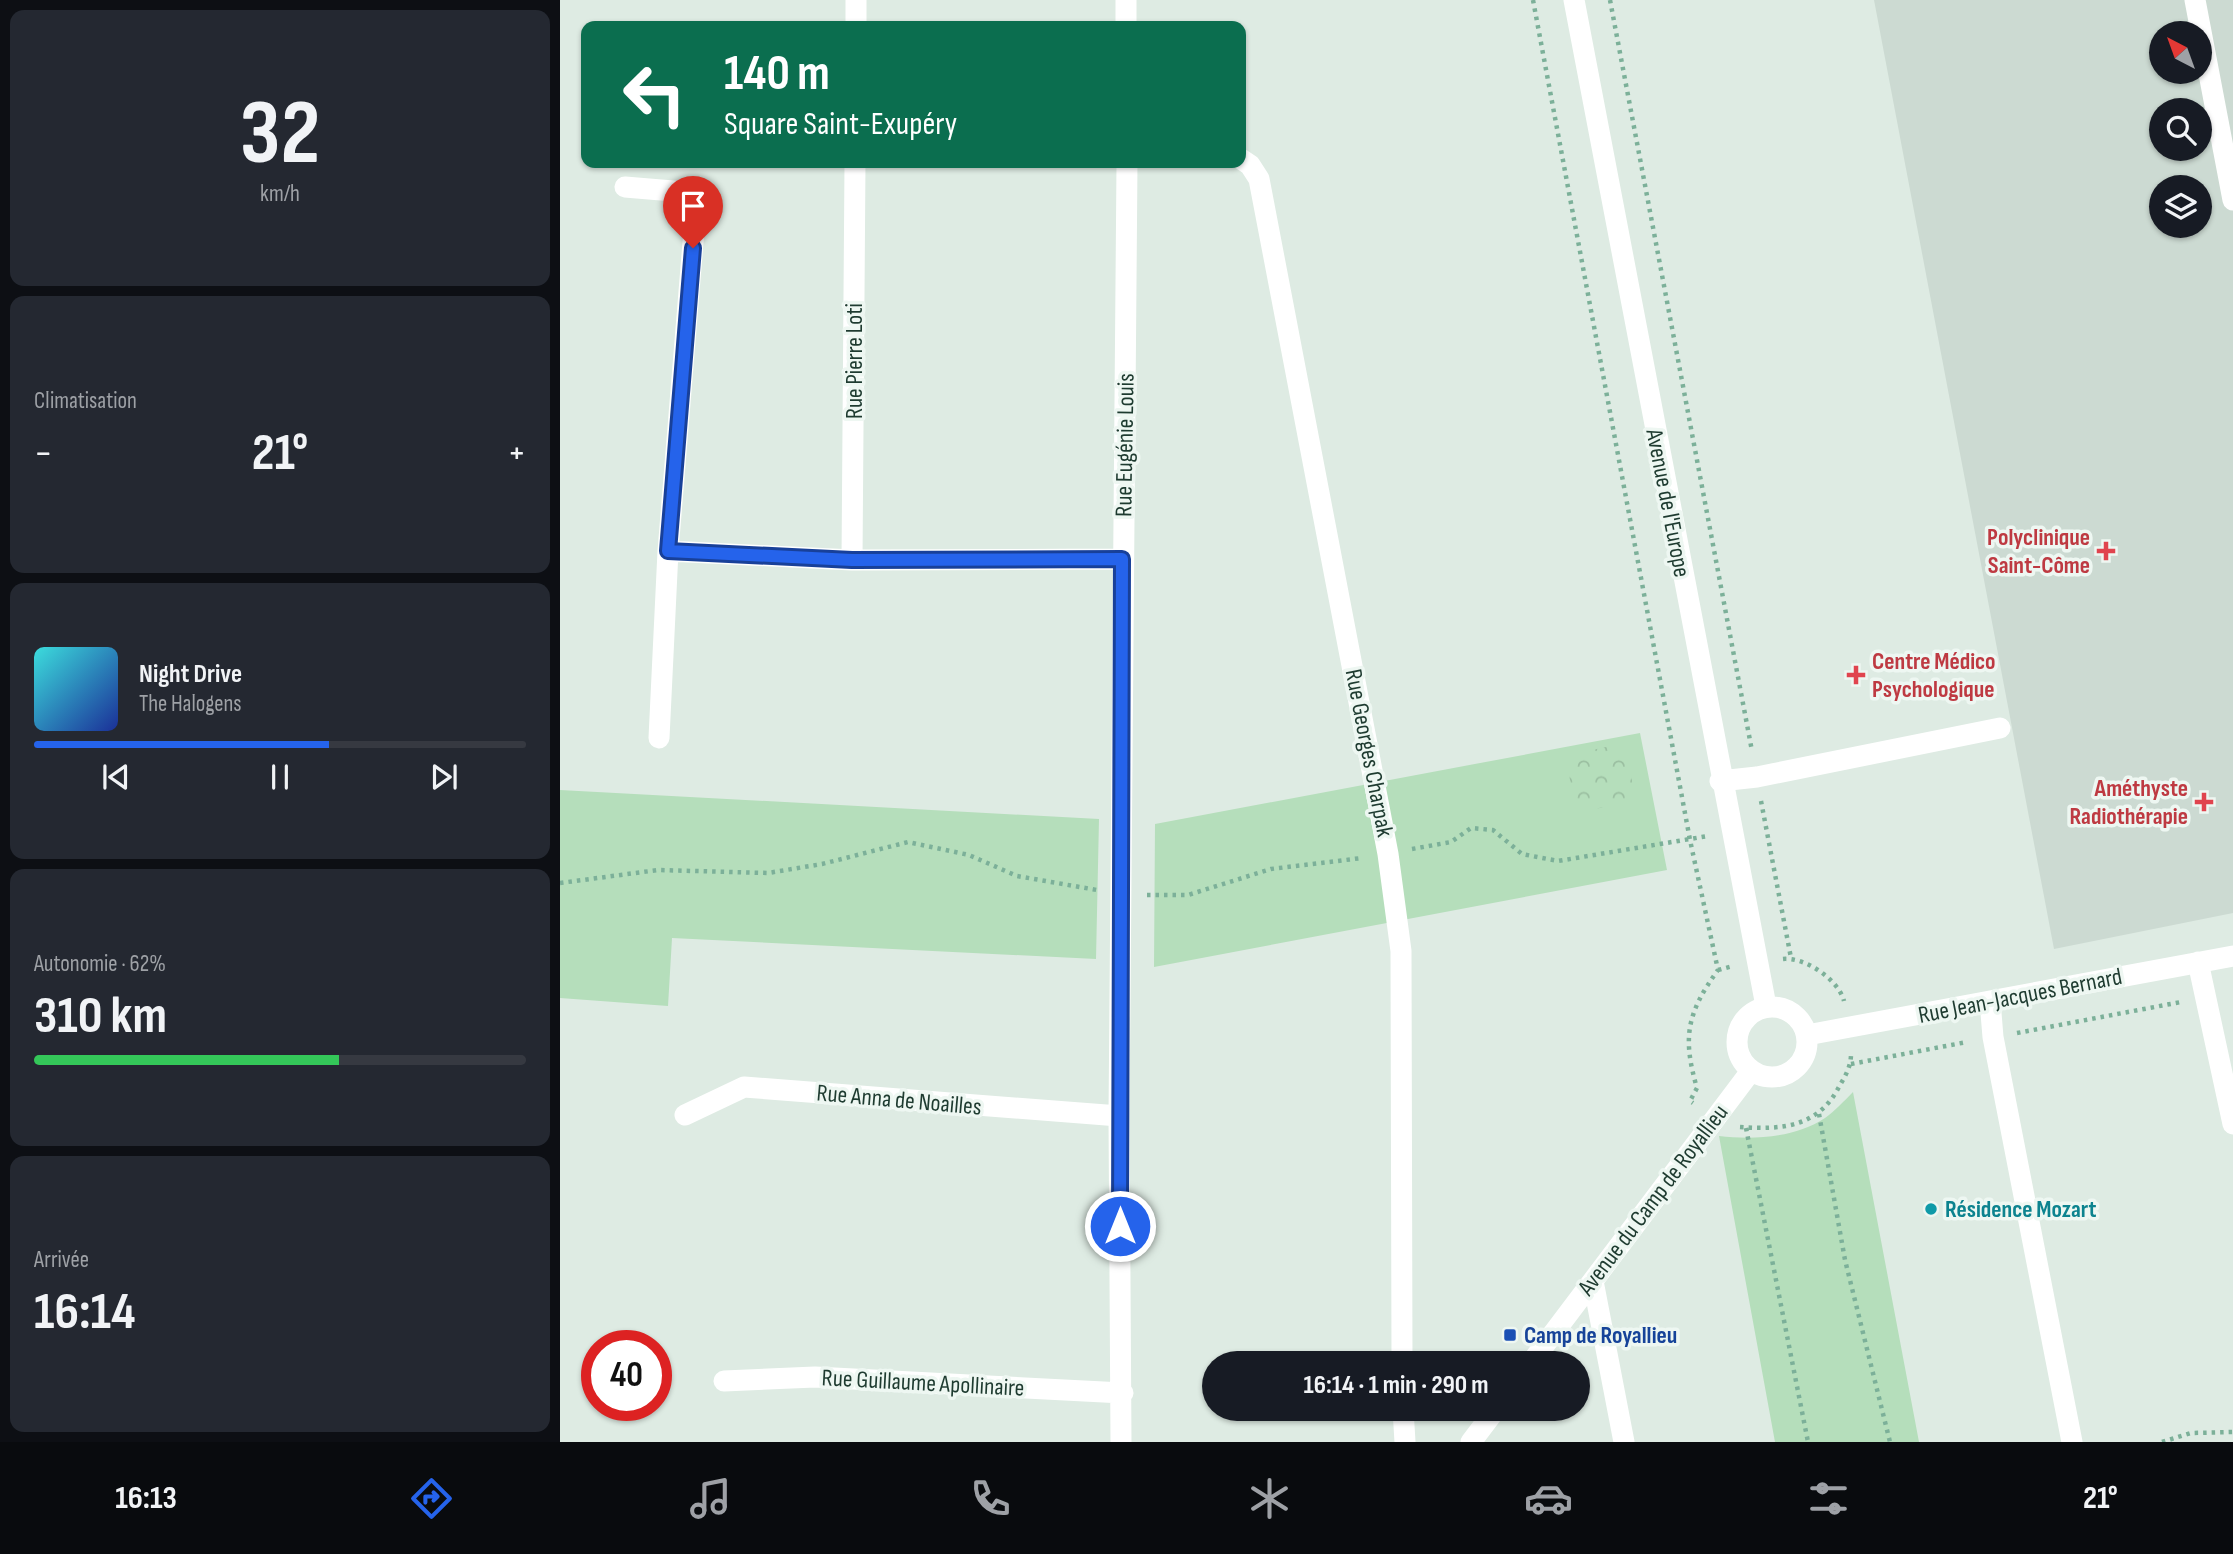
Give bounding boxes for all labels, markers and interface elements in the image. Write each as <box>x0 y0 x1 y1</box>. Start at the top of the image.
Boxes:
north arrow <box>2149 21 2212 84</box>
map controls <box>2149 21 2212 238</box>
text: 140 m <box>724 45 830 104</box>
icon: left <box>609 49 700 140</box>
text: 32 <box>240 80 320 189</box>
button: search <box>2149 98 2212 161</box>
text: Square Saint-Exupéry <box>724 105 957 144</box>
button: layers <box>2149 175 2212 238</box>
pin <box>663 176 723 248</box>
text: km/h <box>260 180 300 208</box>
icon: arrive <box>674 187 712 225</box>
street label: Rue Pierre Loti <box>840 303 869 419</box>
street label: Rue Eugénie Louis <box>1109 373 1141 517</box>
text: Climatisation <box>34 387 137 415</box>
text: 21° <box>252 422 308 485</box>
street label: Avenue de l'Europe <box>1639 426 1697 579</box>
text: − <box>34 431 53 476</box>
text: + <box>507 431 526 476</box>
place label: Polyclinique Saint-Côme <box>1987 523 2090 580</box>
marker: Polyclinique Saint-Côme <box>2096 541 2116 561</box>
place label: Centre Médico Psychologique <box>1872 647 1996 704</box>
text: Night Drive <box>139 659 242 690</box>
marker: Centre Médico Psychologique <box>1846 665 1866 685</box>
street label: Rue Georges Charpak <box>1339 667 1399 839</box>
text: The Halogens <box>139 690 242 718</box>
icon: previous <box>97 758 135 796</box>
icon: pause <box>261 758 299 796</box>
icon: next <box>425 758 463 796</box>
place label: Améthyste Radiothérapie <box>2070 774 2188 831</box>
marker: Améthyste Radiothérapie <box>2194 792 2214 812</box>
text: Autonomie · 62% <box>34 950 166 978</box>
street label: Rue Jean-Jacques Bernard <box>1916 962 2124 1030</box>
text: 310 km <box>34 985 167 1048</box>
street label: Rue Anna de Noailles <box>815 1078 983 1122</box>
street label: Avenue du Camp de Royallieu <box>1571 1099 1734 1302</box>
position arrow <box>1083 1189 1157 1263</box>
place label: Résidence Mozart <box>1945 1195 2097 1224</box>
marker: Résidence Mozart <box>1923 1201 1939 1217</box>
text: Arrivée <box>34 1246 89 1274</box>
text: 16:14 <box>34 1281 135 1344</box>
place label: Camp de Royallieu <box>1524 1321 1677 1350</box>
marker: Camp de Royallieu <box>1502 1327 1518 1343</box>
speed limit sign: 40 <box>581 1330 672 1421</box>
street label: Rue Guillaume Apollinaire <box>821 1363 1025 1403</box>
text: 16:14 · 1 min · 290 m <box>1303 1370 1489 1401</box>
icon: directions <box>407 1474 456 1523</box>
icon: music <box>686 1474 735 1523</box>
icon: phone <box>966 1474 1015 1523</box>
icon: climate <box>1245 1474 1294 1523</box>
icon: car <box>1524 1474 1573 1523</box>
icon: filters <box>1804 1474 1853 1523</box>
text: 16:13 <box>115 1479 177 1518</box>
text: 21° <box>2083 1479 2118 1518</box>

